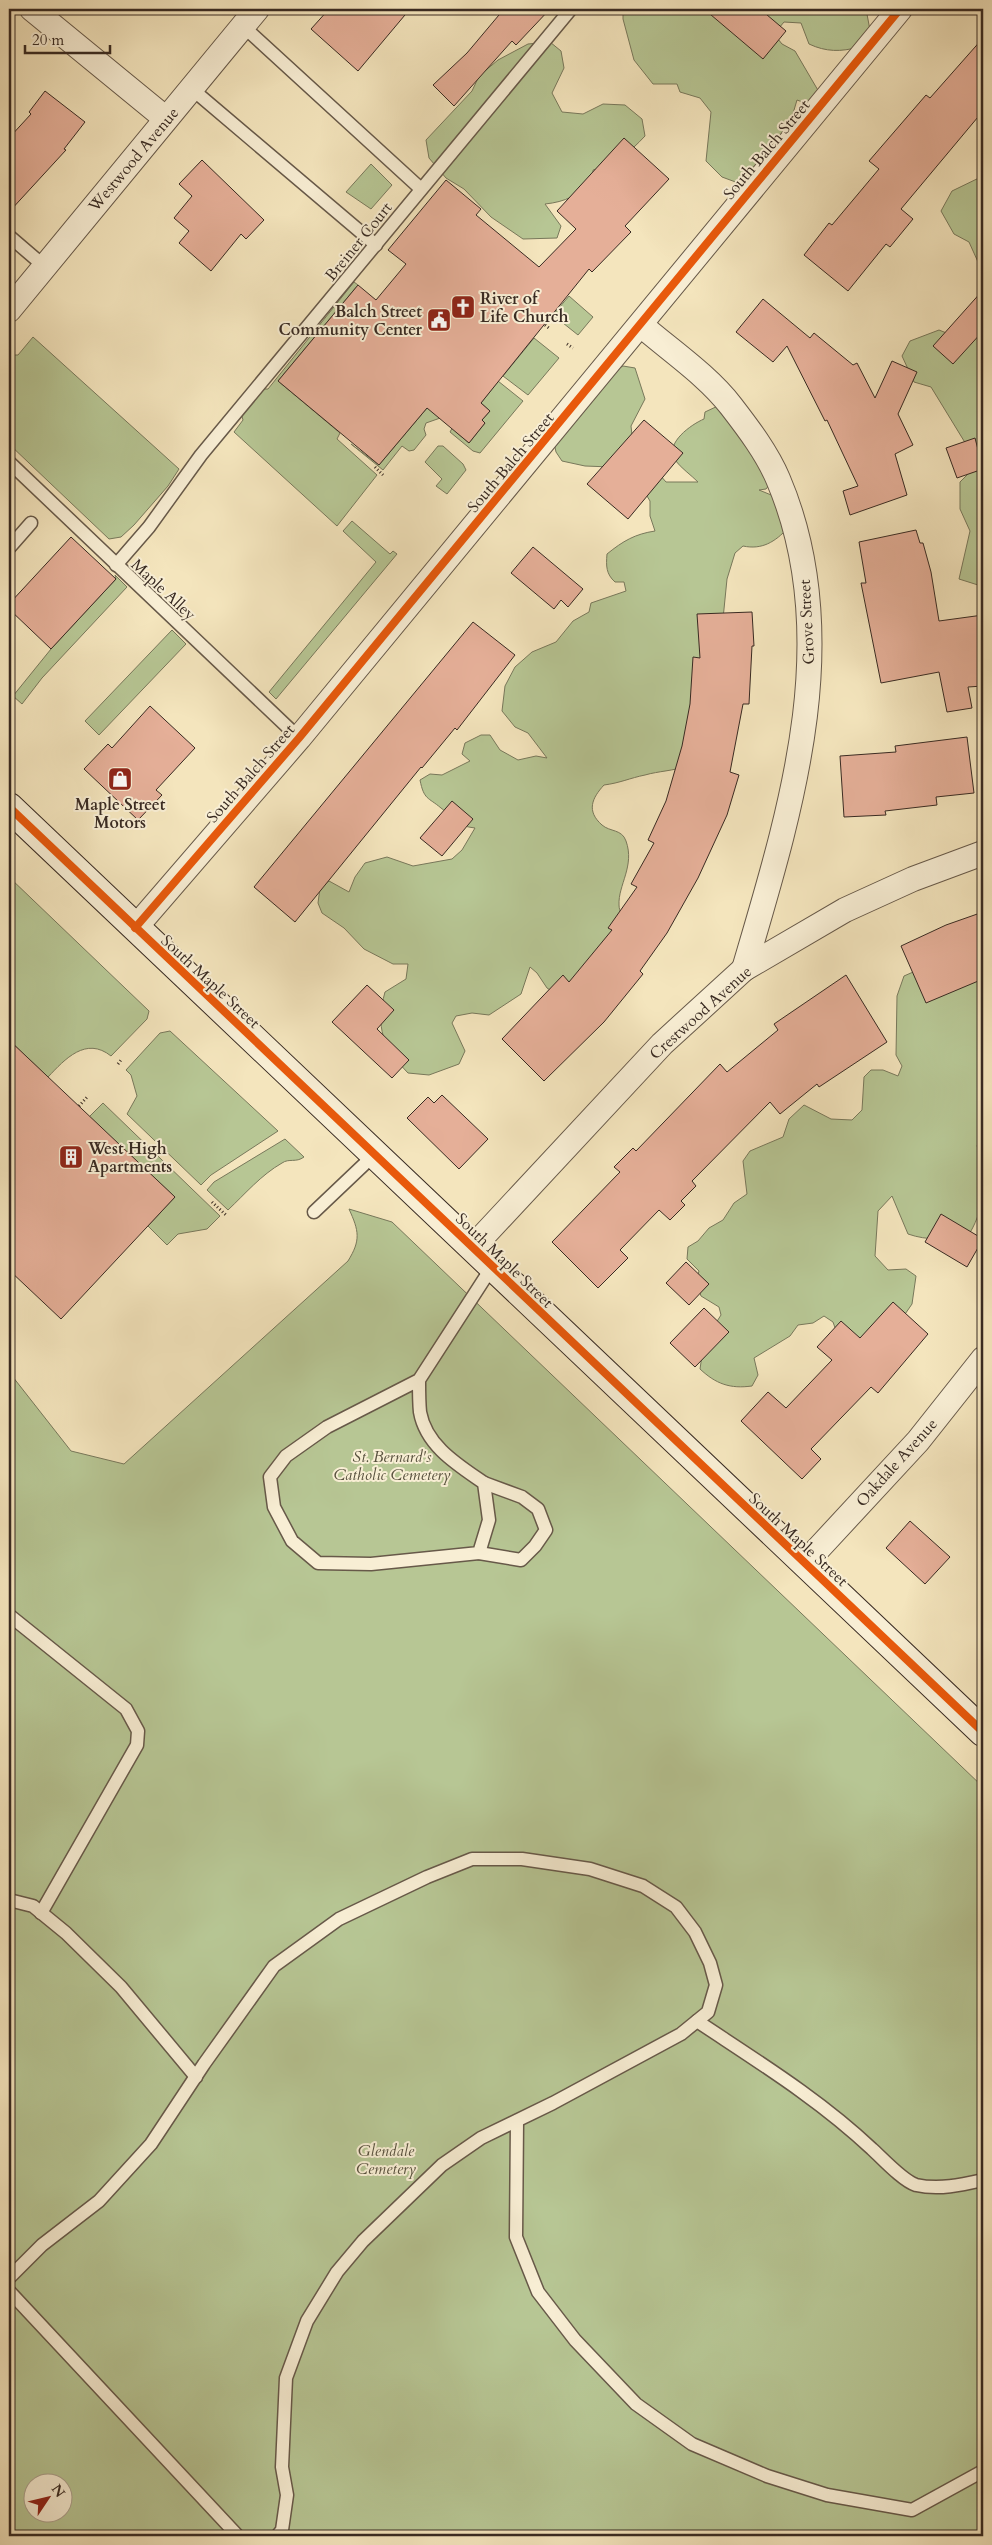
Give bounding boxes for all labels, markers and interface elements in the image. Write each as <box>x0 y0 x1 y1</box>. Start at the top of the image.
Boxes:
scale bar <box>25 22 110 54</box>
text: 20 m <box>32 30 64 50</box>
street label: South Balch Street <box>718 95 815 204</box>
street label: Westwood Avenue <box>83 103 184 217</box>
street label: Breiner Court <box>320 198 397 286</box>
place label: River of Life Church <box>480 288 569 328</box>
church icon: River of Life Church <box>450 294 476 320</box>
place label: Balch Street Community Center <box>278 301 423 341</box>
public building icon: Balch Street Community Center <box>426 307 452 333</box>
street label: South Balch Street <box>462 408 559 517</box>
street label: Maple Alley <box>126 554 201 626</box>
street label: Grove Street <box>794 579 820 665</box>
street label: South Balch Street <box>202 720 300 828</box>
shop icon: Maple Street Motors <box>107 766 133 792</box>
place label: Maple Street Motors <box>75 794 166 834</box>
street label: South Maple Street <box>156 930 265 1033</box>
street label: Crestwood Avenue <box>645 961 757 1065</box>
place label: West High Apartments <box>87 1138 172 1178</box>
building icon: West High Apartments <box>58 1144 84 1170</box>
street label: South Maple Street <box>451 1208 558 1313</box>
street label: Oakdale Avenue <box>851 1414 942 1512</box>
park label: St. Bernard's Catholic Cemetery <box>334 1446 451 1486</box>
street label: South Maple Street <box>744 1488 853 1591</box>
park label: Glendale Cemetery <box>356 2140 416 2180</box>
north arrow <box>22 2472 72 2522</box>
text: N <box>47 2480 70 2501</box>

